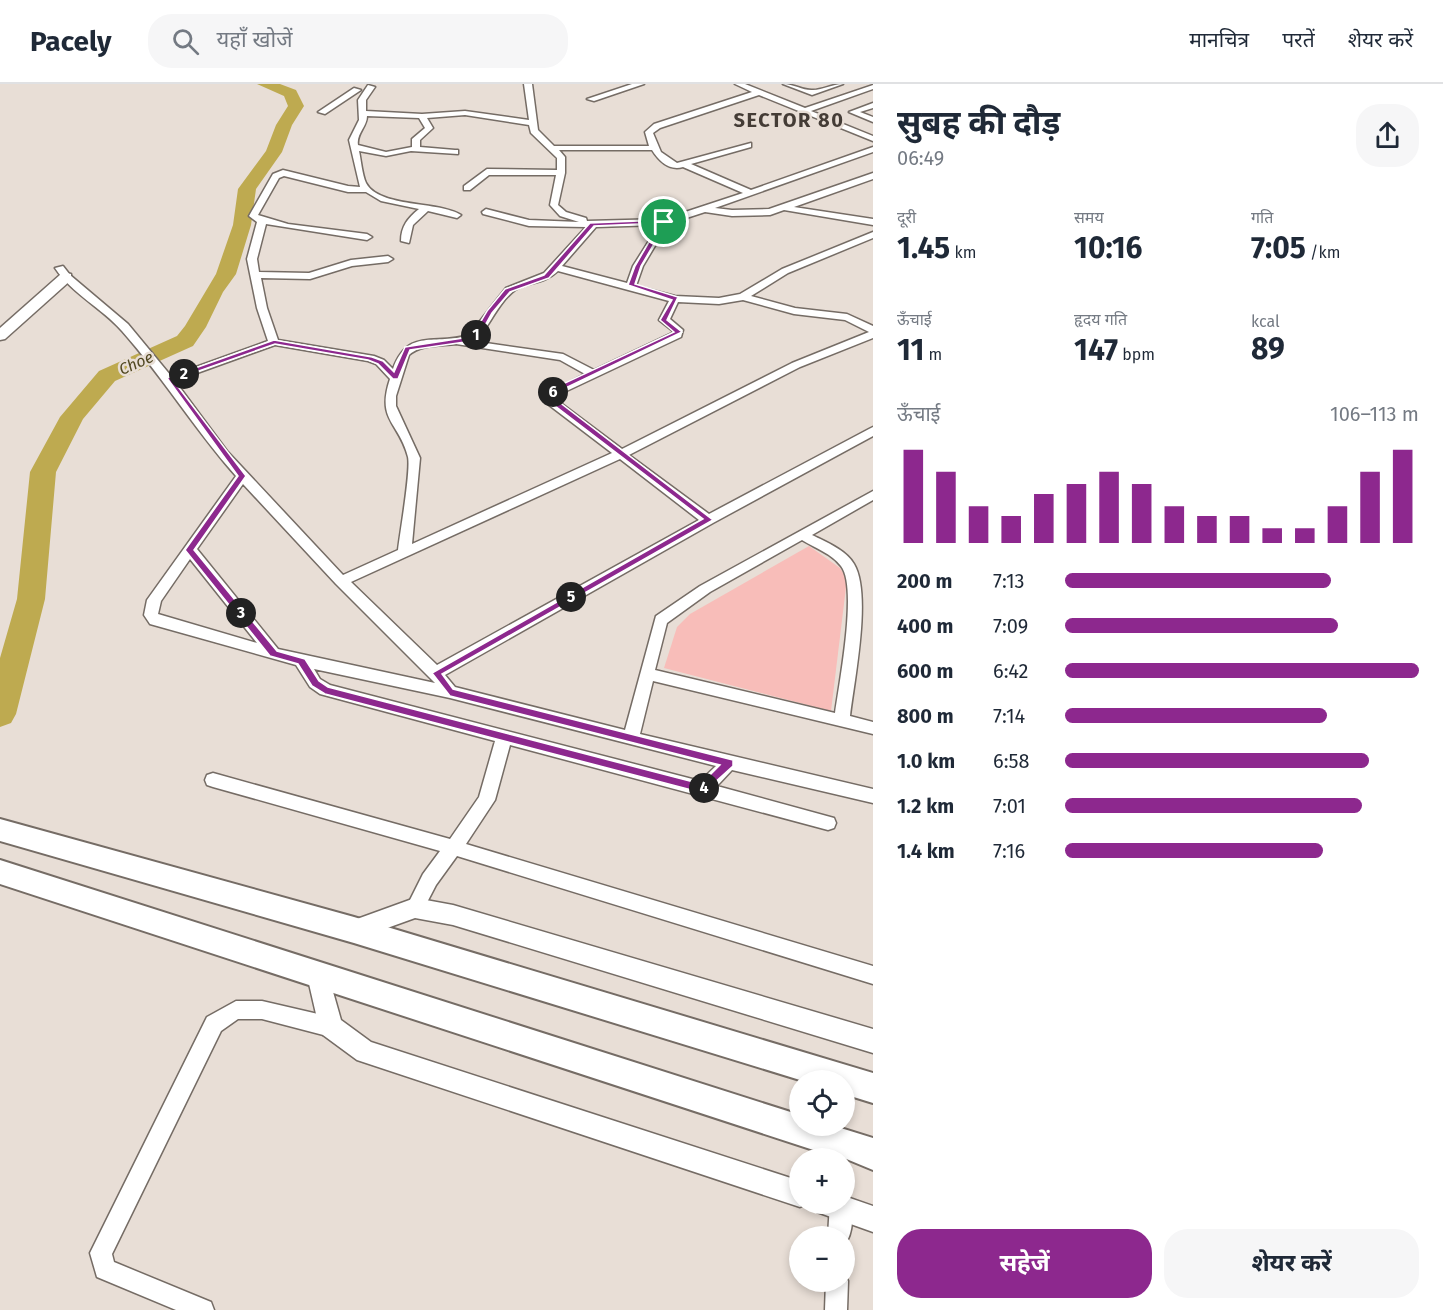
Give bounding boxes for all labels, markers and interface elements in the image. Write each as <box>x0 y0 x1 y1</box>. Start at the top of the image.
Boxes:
search box <box>148 14 568 68</box>
text: Pacely <box>30 25 112 58</box>
icon: search <box>169 25 202 58</box>
text: यहाँ खोजें <box>217 26 293 53</box>
text: मानचित्र <box>1189 27 1249 53</box>
text: परतें <box>1282 27 1315 53</box>
text: शेयर करें <box>1348 27 1413 53</box>
text: सुबह की दौड़ <box>897 103 1060 143</box>
button: share <box>1356 104 1419 167</box>
district label: SECTOR 80 <box>734 108 844 132</box>
text: 06:49 <box>897 146 944 170</box>
pin <box>638 196 689 247</box>
icon: arrive <box>647 205 680 238</box>
text: दूरी <box>897 208 916 227</box>
text: समय <box>1074 208 1104 227</box>
text: गति <box>1251 208 1273 227</box>
text: 1.45 <box>897 230 950 266</box>
text: 10:16 <box>1074 230 1143 266</box>
text: 7:05 <box>1251 230 1306 266</box>
text: km <box>950 243 976 262</box>
text: /km <box>1306 243 1340 262</box>
text: ऊँचाई <box>897 310 932 329</box>
text: हृदय गति <box>1074 310 1127 329</box>
text: kcal <box>1251 312 1280 331</box>
pin: 1 <box>461 320 491 350</box>
text: 1 <box>472 325 480 344</box>
text: 89 <box>1251 331 1285 367</box>
text: 11 <box>897 332 924 368</box>
text: 147 <box>1074 332 1118 368</box>
text: m <box>924 345 942 364</box>
text: bpm <box>1118 345 1155 364</box>
water label: Choe <box>116 347 156 379</box>
pin: 2 <box>169 359 199 389</box>
text: 2 <box>180 364 188 383</box>
pin: 6 <box>538 377 568 407</box>
text: 6 <box>548 382 558 401</box>
text: ऊँचाई <box>897 402 940 426</box>
text: 106–113 m <box>1330 402 1419 426</box>
text: 200 m <box>897 569 952 593</box>
text: 7:13 <box>993 569 1025 593</box>
pin: 5 <box>556 582 586 612</box>
text: 5 <box>567 587 575 606</box>
pin: 3 <box>226 598 256 628</box>
text: 3 <box>237 603 245 622</box>
text: 400 m <box>897 614 953 638</box>
text: 7:09 <box>993 614 1028 638</box>
text: 600 m <box>897 659 953 683</box>
text: 6:42 <box>993 659 1029 683</box>
text: 800 m <box>897 704 954 728</box>
text: 7:14 <box>993 704 1025 728</box>
text: 1.0 km <box>897 749 955 773</box>
text: 6:58 <box>993 749 1030 773</box>
pin: 4 <box>689 773 719 803</box>
text: 4 <box>699 778 709 797</box>
text: 1.2 km <box>897 794 954 818</box>
text: 7:01 <box>993 794 1026 818</box>
text: 1.4 km <box>897 839 955 863</box>
text: 7:16 <box>993 839 1025 863</box>
map controls <box>789 1070 855 1292</box>
button: locate <box>789 1070 855 1136</box>
button: + <box>789 1148 855 1214</box>
button: − <box>789 1226 855 1292</box>
button: सहेजें <box>897 1229 1152 1298</box>
button: शेयर करें <box>1164 1229 1419 1298</box>

